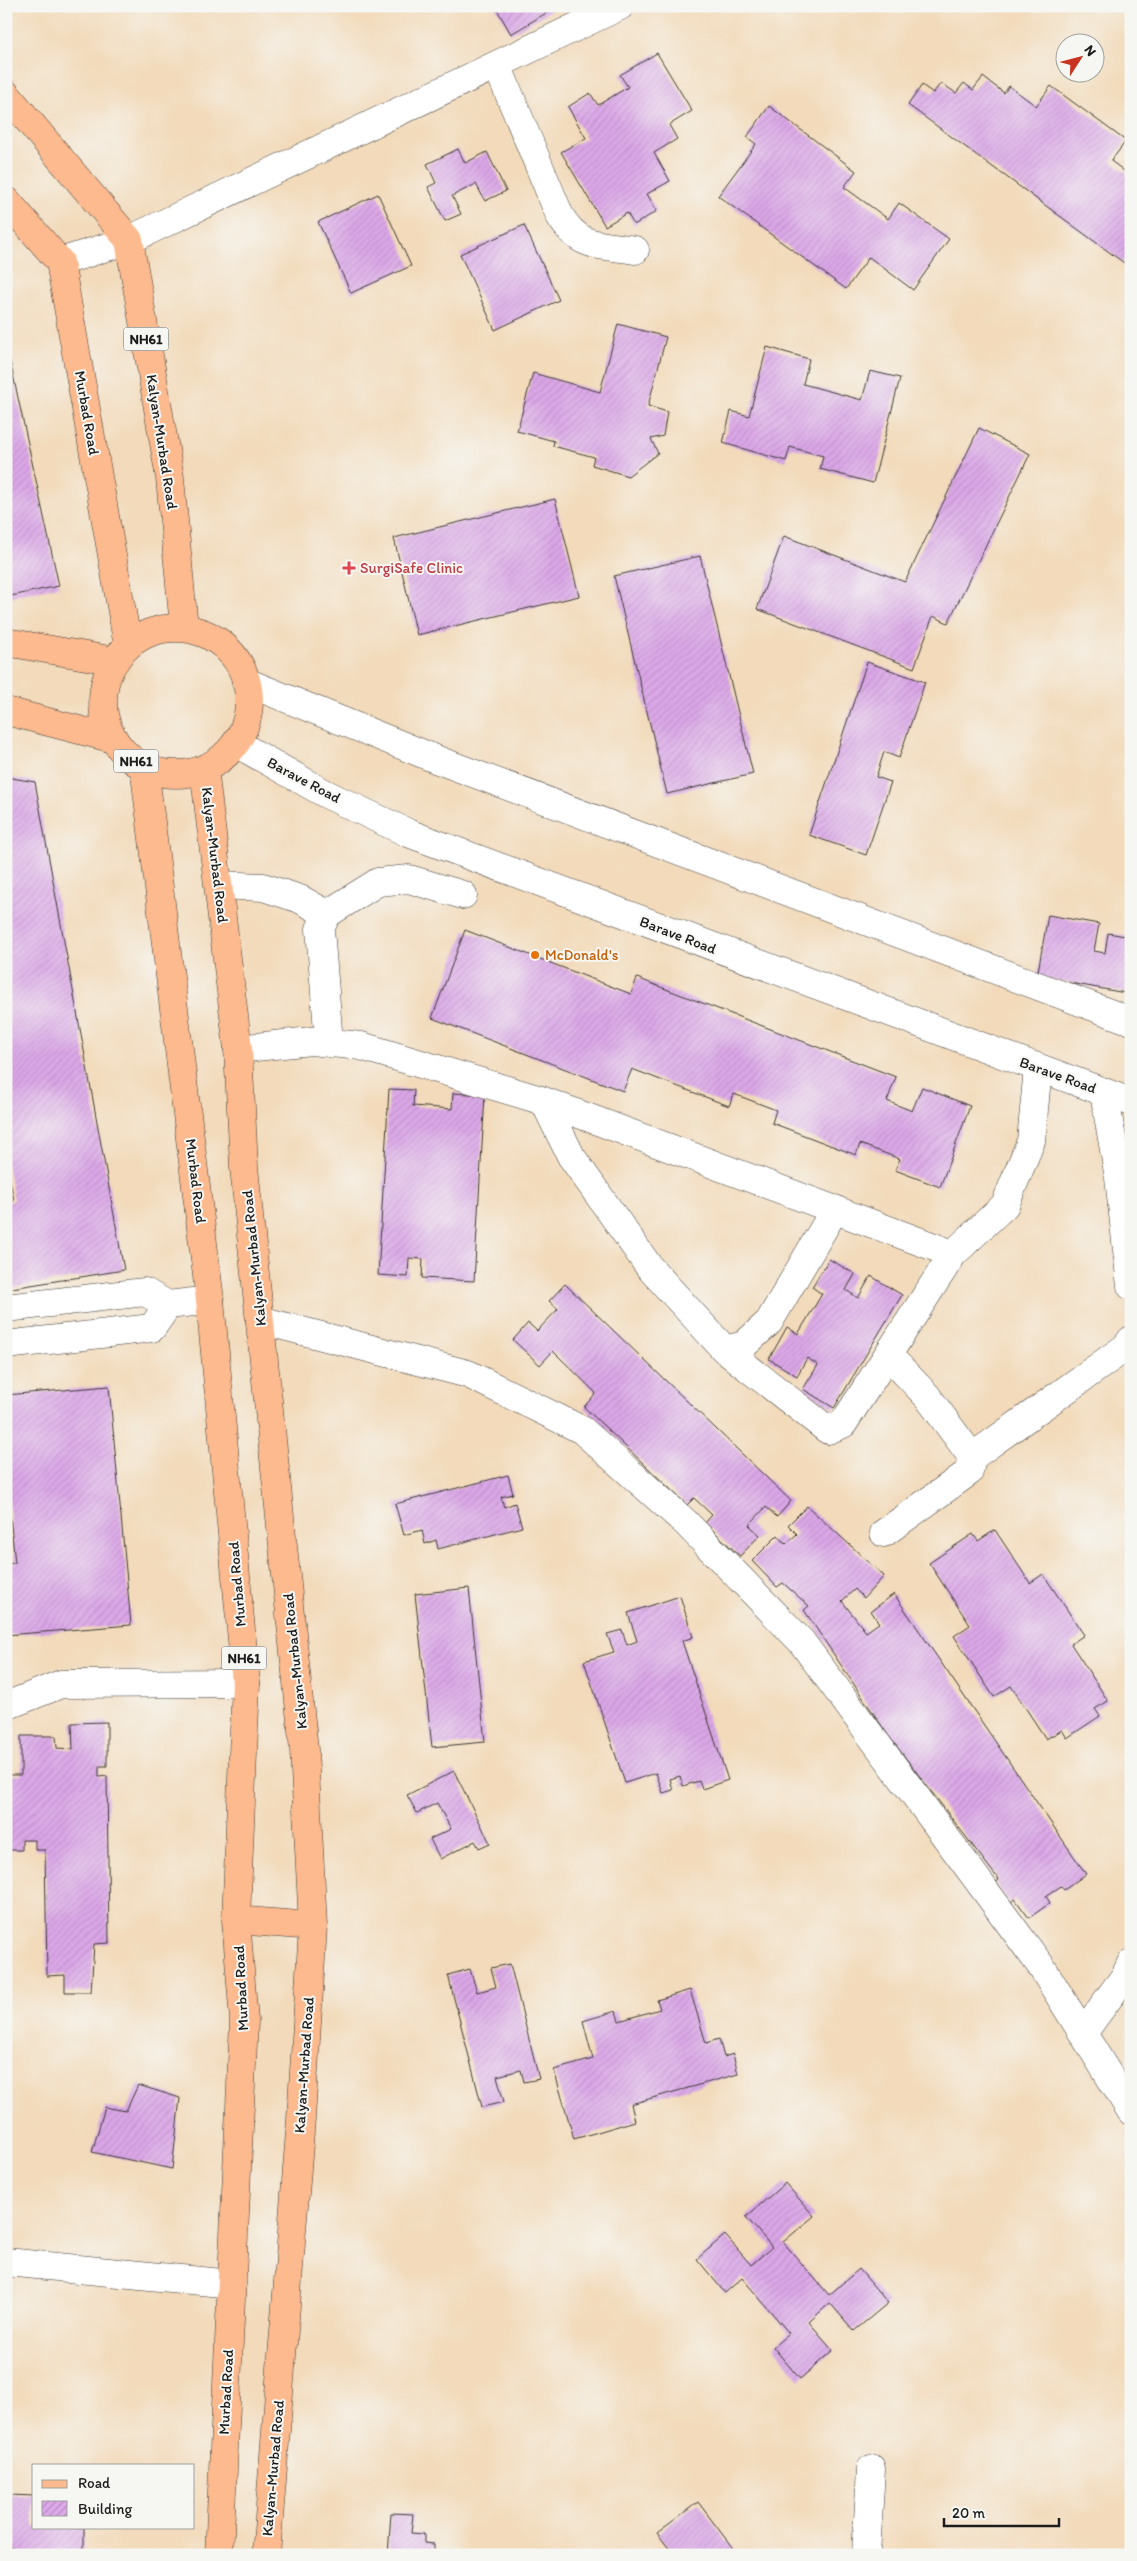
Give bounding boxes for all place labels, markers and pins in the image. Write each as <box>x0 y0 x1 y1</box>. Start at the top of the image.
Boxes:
place label: SurgiSafe Clinic <box>360 559 463 577</box>
marker: SurgiSafe Clinic <box>342 561 356 575</box>
place label: McDonald's <box>545 946 619 964</box>
marker: McDonald's <box>529 949 541 961</box>

